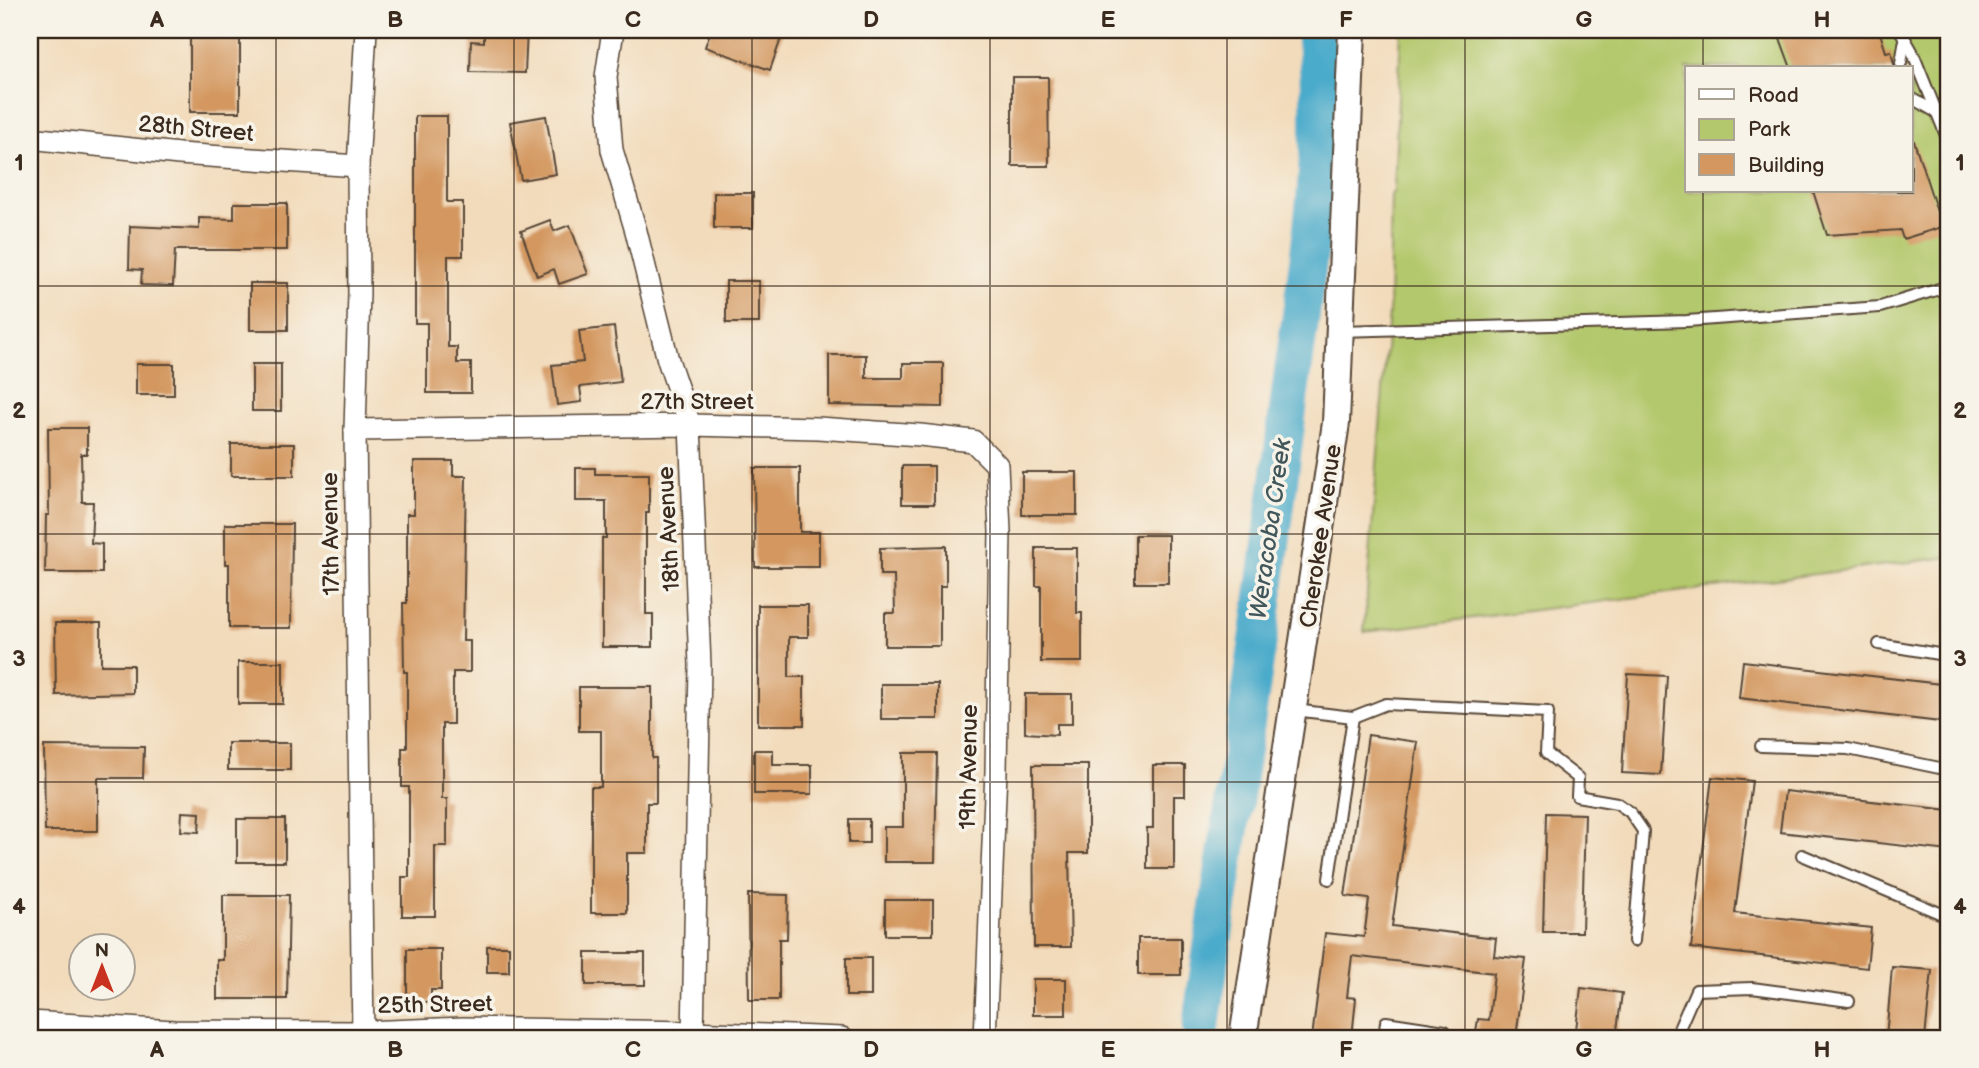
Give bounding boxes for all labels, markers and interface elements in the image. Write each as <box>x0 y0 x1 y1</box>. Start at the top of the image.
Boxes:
text: A <box>149 6 165 34</box>
text: B <box>387 6 403 34</box>
text: C <box>625 6 641 34</box>
text: D <box>863 6 879 34</box>
text: E <box>1101 6 1116 34</box>
text: F <box>1339 6 1353 34</box>
text: G <box>1576 6 1593 34</box>
text: H <box>1813 6 1831 34</box>
legend <box>1685 66 1912 192</box>
text: Road <box>1748 83 1799 108</box>
street label: 28th Street <box>137 110 255 148</box>
text: Park <box>1748 117 1791 142</box>
text: 1 <box>14 149 24 177</box>
text: 1 <box>1955 149 1965 177</box>
text: Building <box>1748 153 1824 178</box>
street label: 27th Street <box>640 388 754 416</box>
text: 2 <box>12 397 26 425</box>
text: 2 <box>1953 397 1967 425</box>
water label: Weracoba Creek <box>1243 436 1298 621</box>
street label: Cherokee Avenue <box>1294 442 1348 630</box>
street label: 18th Avenue <box>652 466 686 592</box>
street label: 17th Avenue <box>316 472 346 596</box>
text: 3 <box>12 645 26 673</box>
text: 3 <box>1953 645 1967 673</box>
street label: 19th Avenue <box>954 704 984 830</box>
text: 4 <box>12 893 26 921</box>
text: 4 <box>1953 893 1967 921</box>
north arrow <box>66 932 136 1002</box>
text: N <box>95 940 109 963</box>
street label: 25th Street <box>377 990 493 1020</box>
text: A <box>149 1036 165 1064</box>
text: B <box>387 1036 403 1064</box>
text: C <box>625 1036 641 1064</box>
text: D <box>863 1036 879 1064</box>
text: E <box>1101 1036 1116 1064</box>
text: F <box>1339 1036 1353 1064</box>
text: G <box>1576 1036 1593 1064</box>
text: H <box>1813 1036 1831 1064</box>

